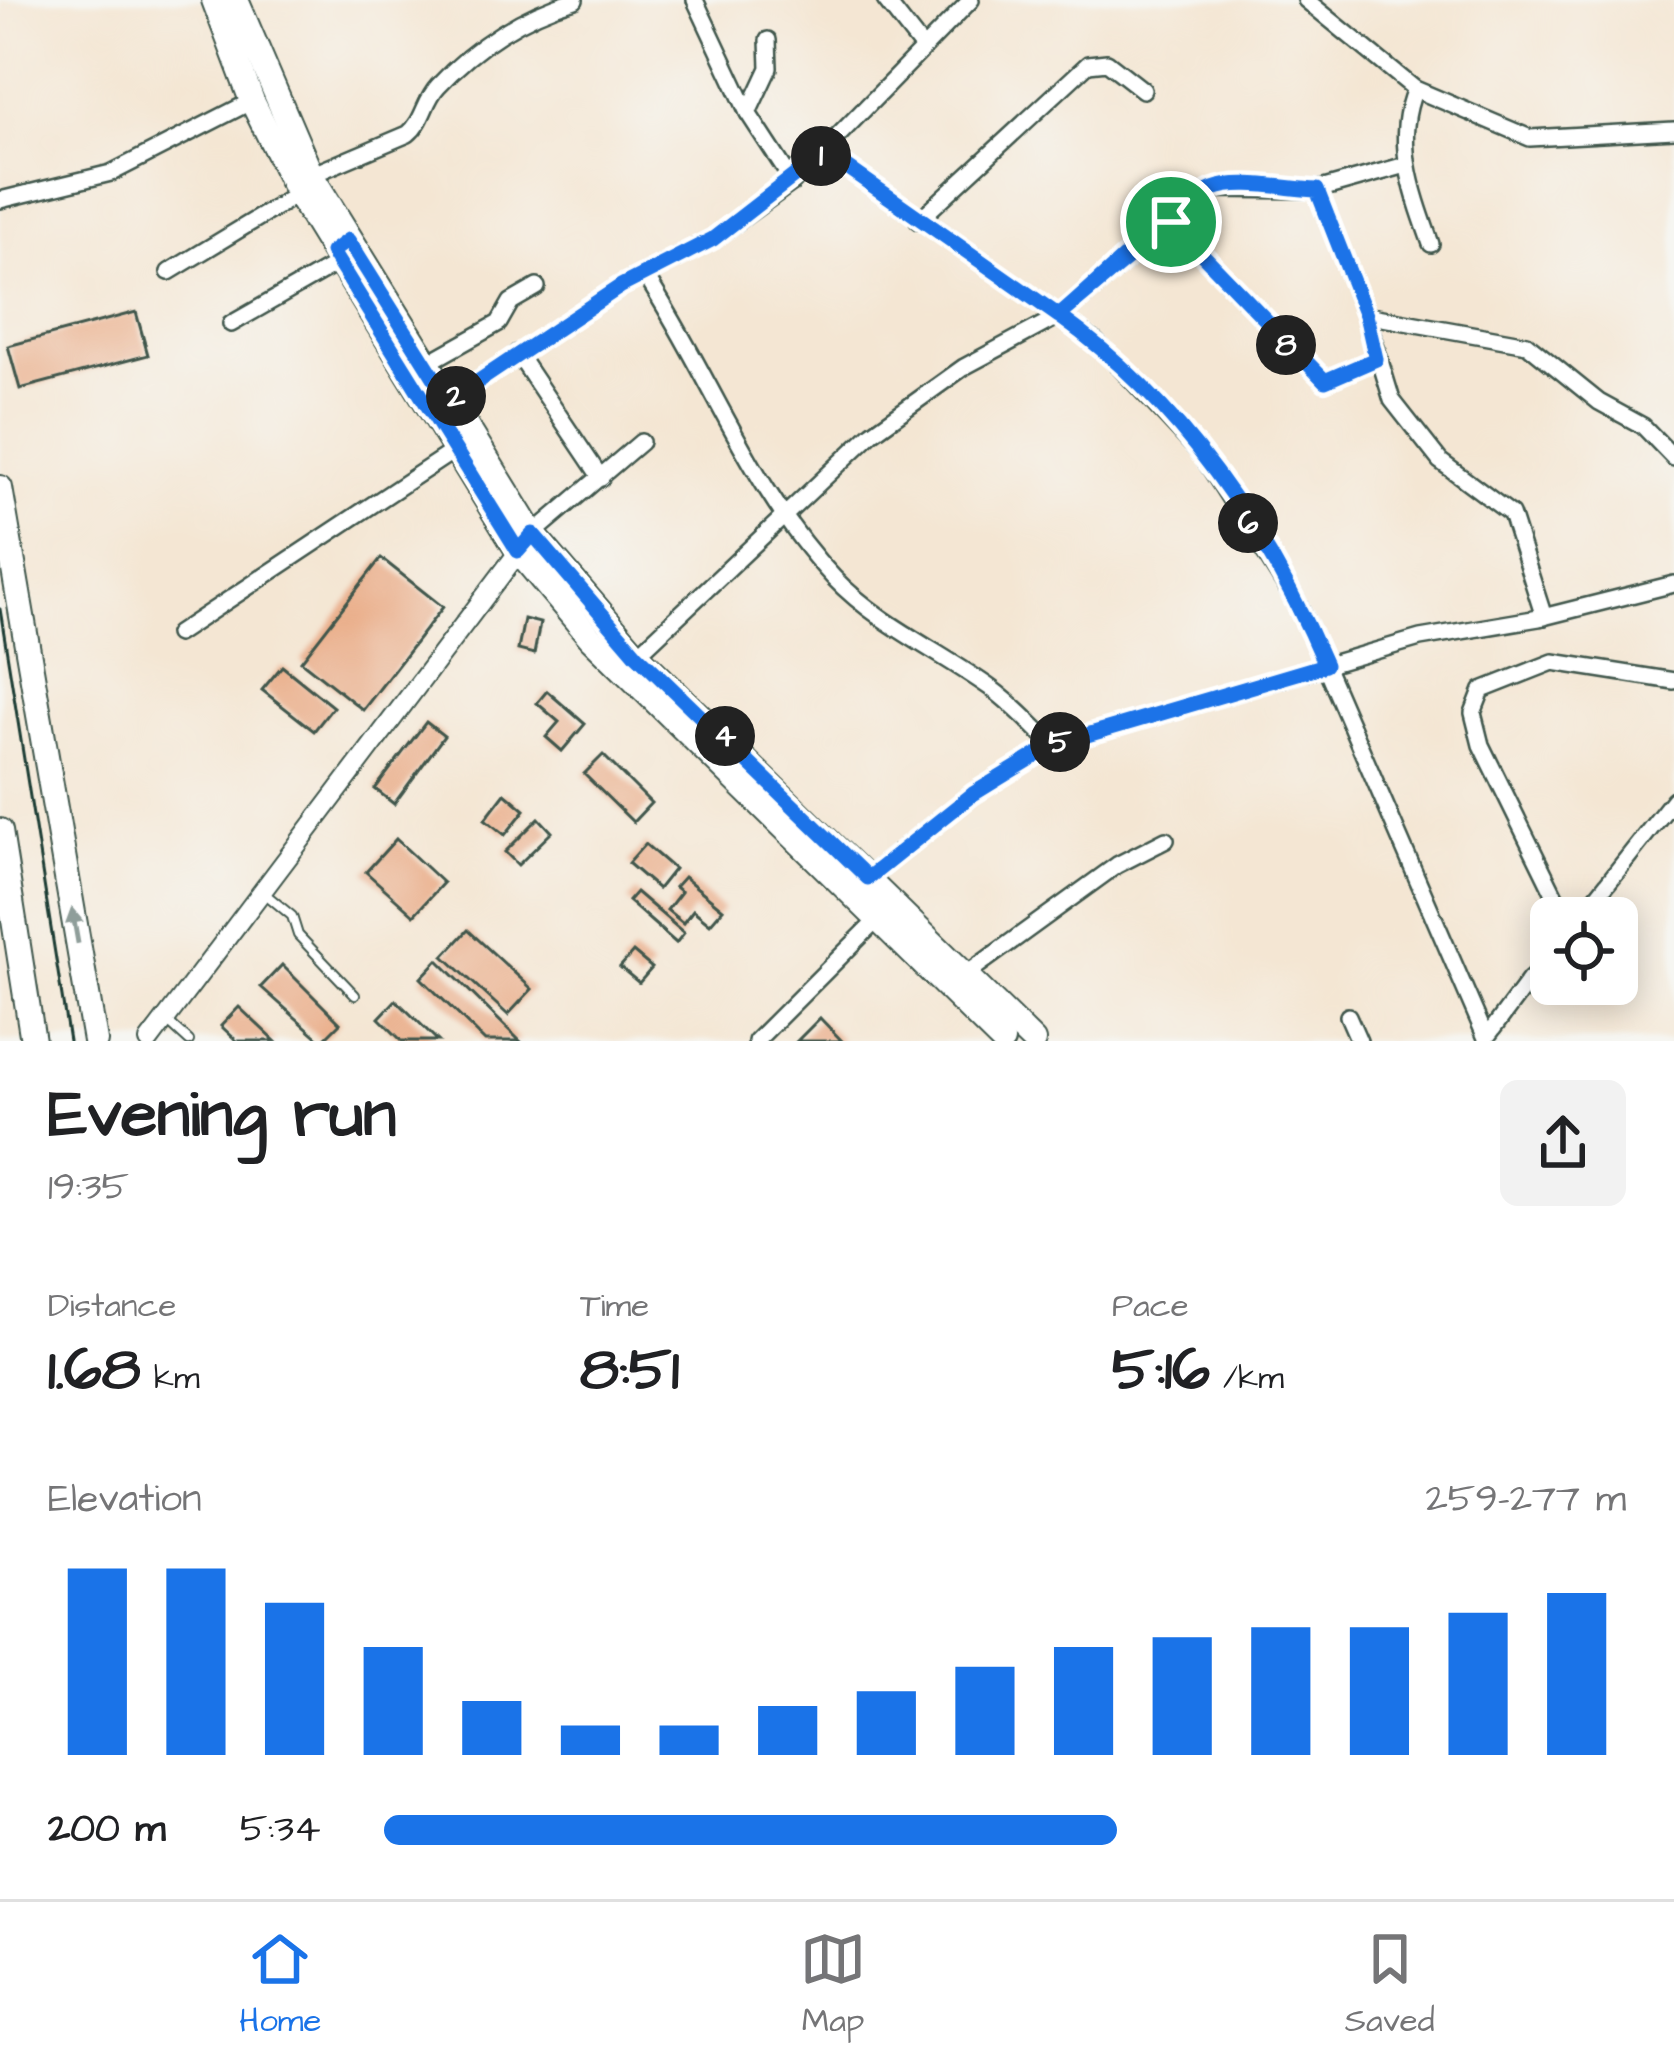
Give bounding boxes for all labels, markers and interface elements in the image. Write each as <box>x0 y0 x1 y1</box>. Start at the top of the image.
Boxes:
pin: 1 <box>791 126 851 186</box>
text: 1 <box>819 133 823 179</box>
pin <box>1120 171 1222 273</box>
icon: arrive <box>1138 189 1204 255</box>
pin: 8 <box>1256 315 1316 375</box>
text: 8 <box>1275 322 1297 368</box>
pin: 2 <box>426 366 486 426</box>
text: 2 <box>447 373 465 419</box>
pin: 6 <box>1218 493 1278 553</box>
text: 6 <box>1238 500 1258 546</box>
pin: 4 <box>695 706 755 766</box>
pin: 5 <box>1030 712 1090 772</box>
text: 4 <box>714 713 736 759</box>
text: 5 <box>1048 719 1072 765</box>
map controls <box>1530 897 1638 1005</box>
button: locate <box>1530 897 1638 1005</box>
one-way arrow <box>66 906 84 944</box>
text: Evening run <box>48 1070 396 1162</box>
button: share <box>1500 1080 1626 1206</box>
text: 19:35 <box>48 1161 129 1215</box>
text: Distance <box>48 1283 176 1329</box>
text: Time <box>580 1283 649 1329</box>
text: Pace <box>1112 1283 1189 1329</box>
text: 1.68 <box>48 1329 141 1412</box>
text: 8:51 <box>580 1329 679 1412</box>
text: 5:16 <box>1112 1329 1210 1412</box>
text: km <box>141 1355 200 1401</box>
text: /km <box>1210 1355 1284 1401</box>
text: Elevation <box>48 1473 202 1527</box>
text: 259–277 m <box>1425 1473 1626 1527</box>
text: 200 m <box>48 1803 166 1857</box>
text: 5:34 <box>240 1803 321 1857</box>
tab: Home <box>239 1926 321 2044</box>
tab: Map <box>800 1926 866 2044</box>
tab: Saved <box>1345 1926 1435 2044</box>

